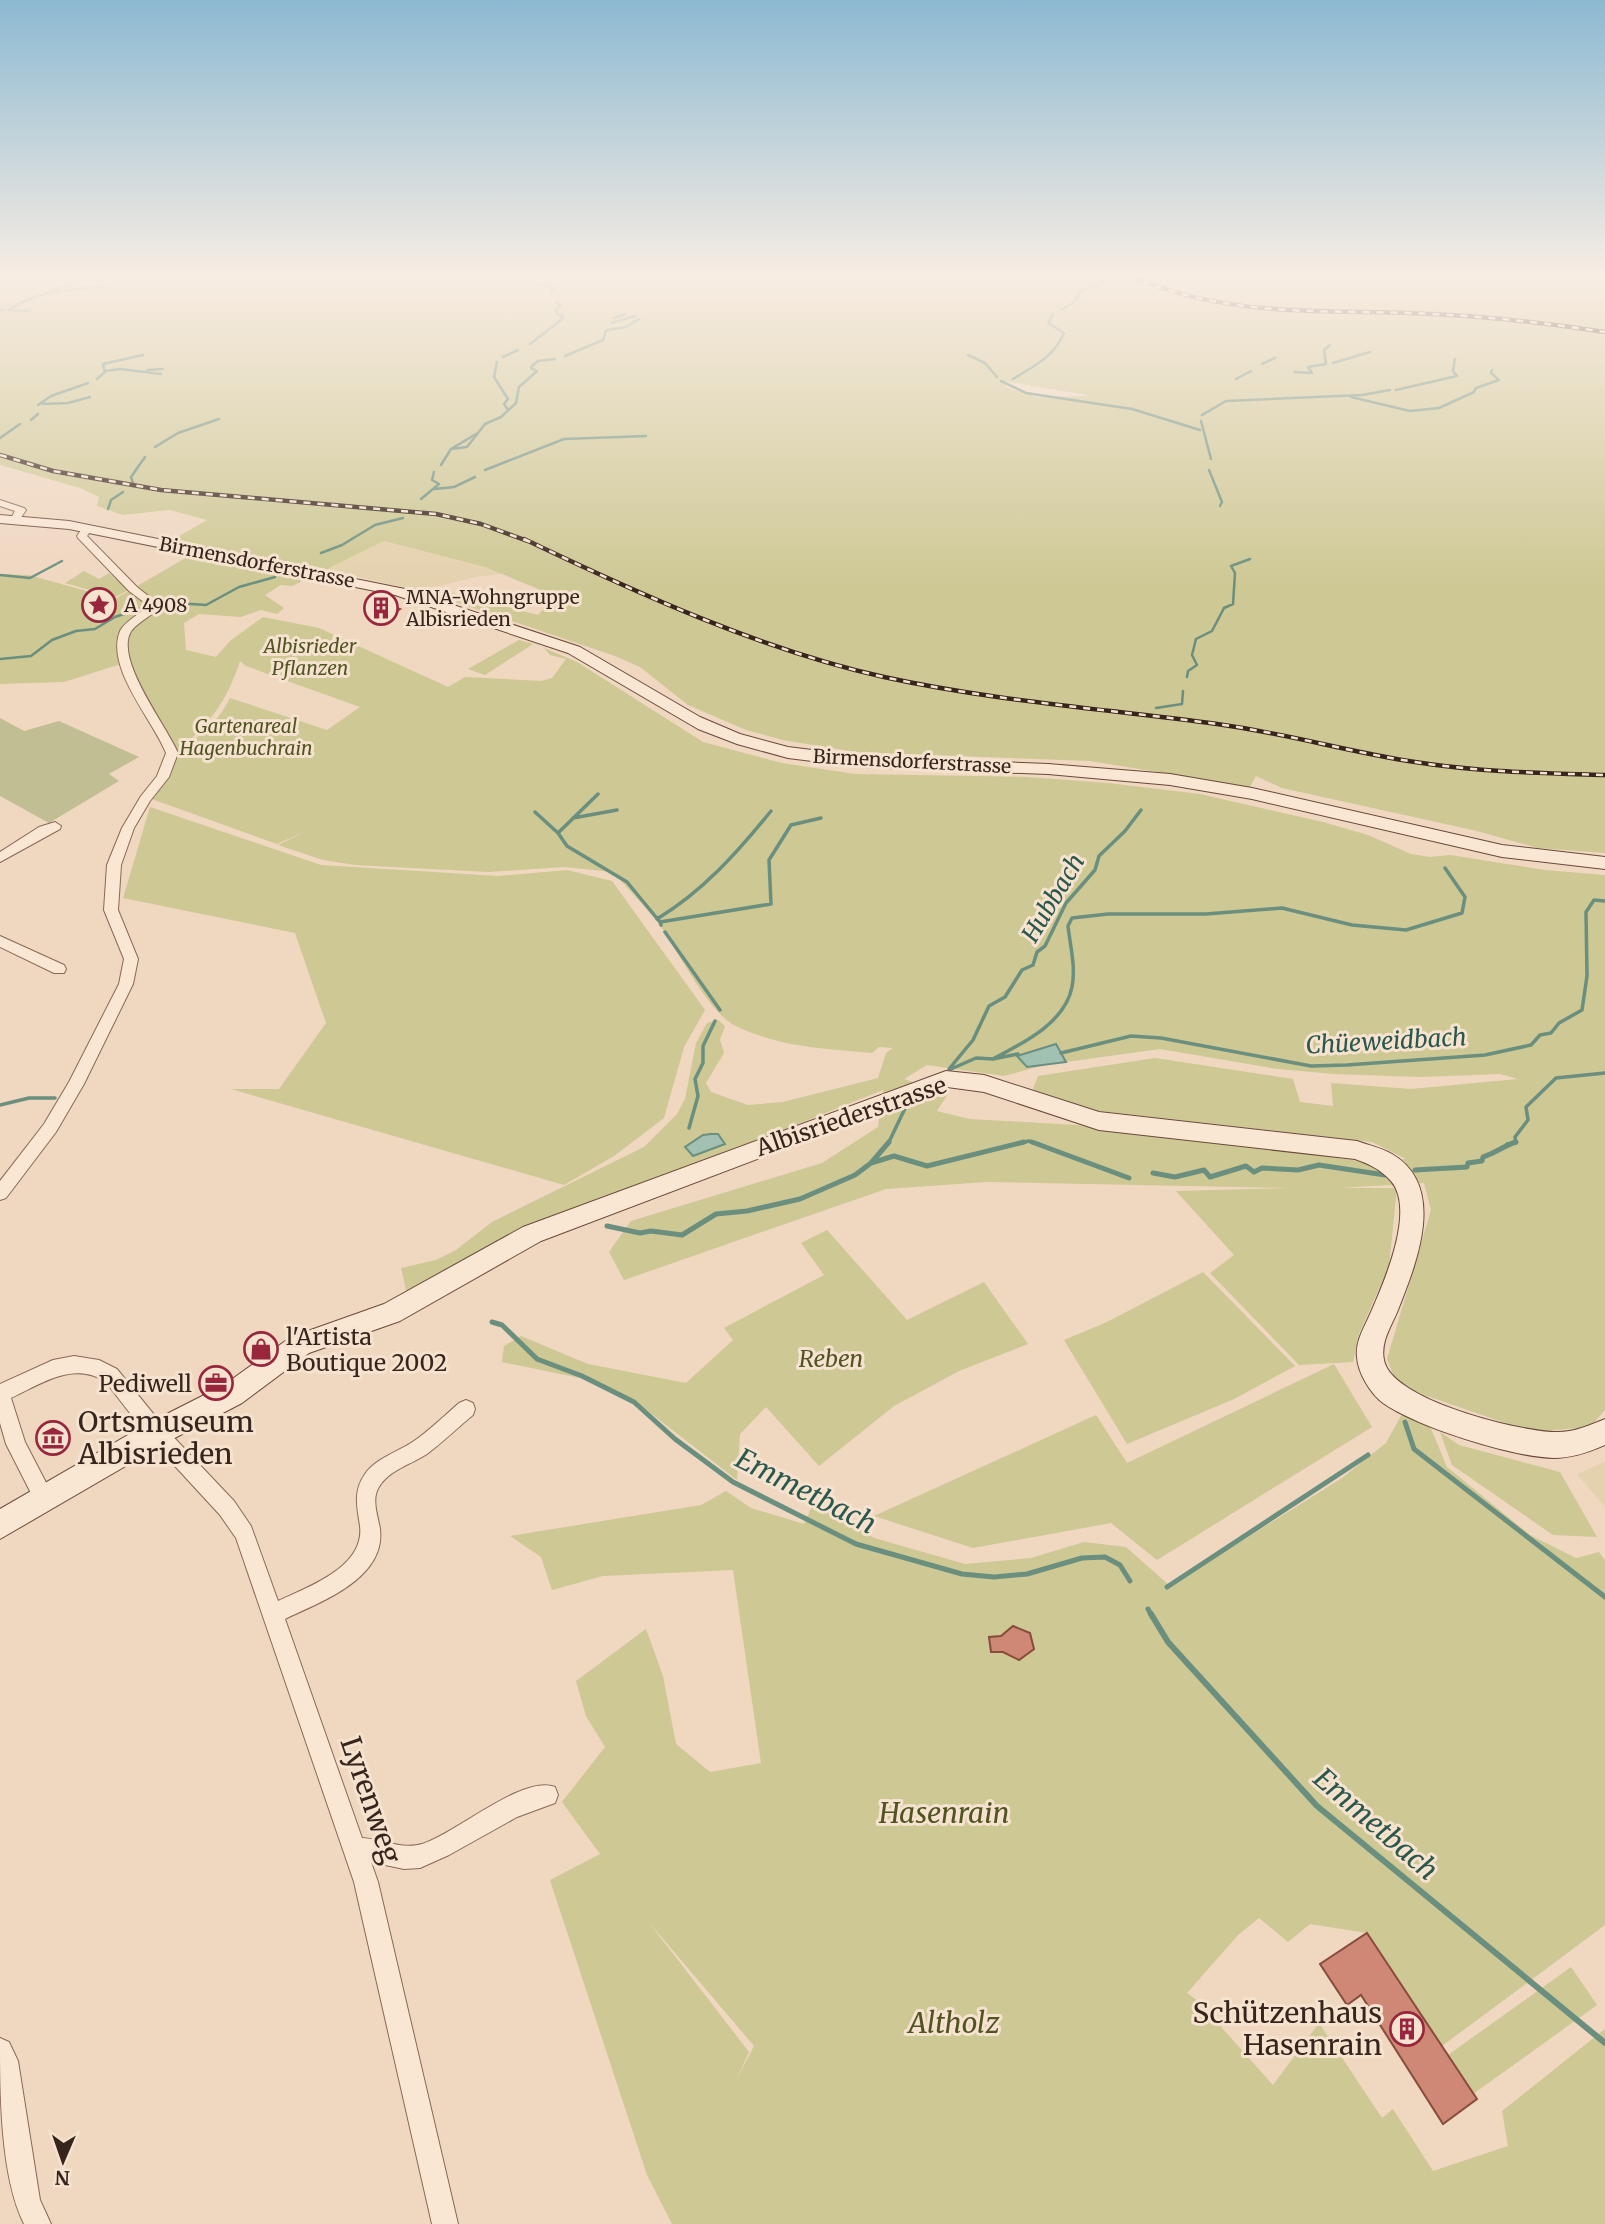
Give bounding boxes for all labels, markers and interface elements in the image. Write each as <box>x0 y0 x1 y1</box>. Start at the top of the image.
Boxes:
street label: Birmensdorferstrasse <box>157 531 357 593</box>
place label: MNA-Wohngruppe Albisrieden <box>405 585 580 631</box>
place icon: A 4908 <box>80 586 118 624</box>
building icon: MNA-Wohngruppe Albisrieden <box>362 589 400 627</box>
place label: A 4908 <box>123 593 187 617</box>
park label: Albisrieder Pflanzen <box>262 634 357 680</box>
park label: Gartenareal Hagenbuchrain <box>179 714 312 760</box>
street label: Birmensdorferstrasse <box>812 744 1012 778</box>
water label: Hubbach <box>1014 848 1091 949</box>
water label: Chüeweidbach <box>1305 1021 1467 1061</box>
street label: Albisriederstrasse <box>751 1070 950 1162</box>
place label: l'Artista Boutique 2002 <box>286 1322 447 1377</box>
shop icon: l'Artista Boutique 2002 <box>242 1330 280 1368</box>
park label: Reben <box>799 1344 863 1373</box>
office icon: Pediwell <box>197 1364 235 1402</box>
place label: Pediwell <box>99 1369 192 1398</box>
place label: Ortsmuseum Albisrieden <box>77 1404 254 1472</box>
museum icon: Ortsmuseum Albisrieden <box>34 1419 72 1457</box>
water label: Emmetbach <box>730 1440 882 1542</box>
street label: Lyrenweg <box>333 1732 409 1868</box>
water label: Emmetbach <box>1306 1760 1446 1888</box>
park label: Hasenrain <box>878 1795 1009 1831</box>
place label: Schützenhaus Hasenrain <box>1193 1995 1382 2063</box>
park label: Altholz <box>907 2005 1000 2041</box>
building icon: Schützenhaus Hasenrain <box>1388 2010 1426 2048</box>
north arrow <box>28 2126 98 2196</box>
text: N <box>54 2166 70 2190</box>

